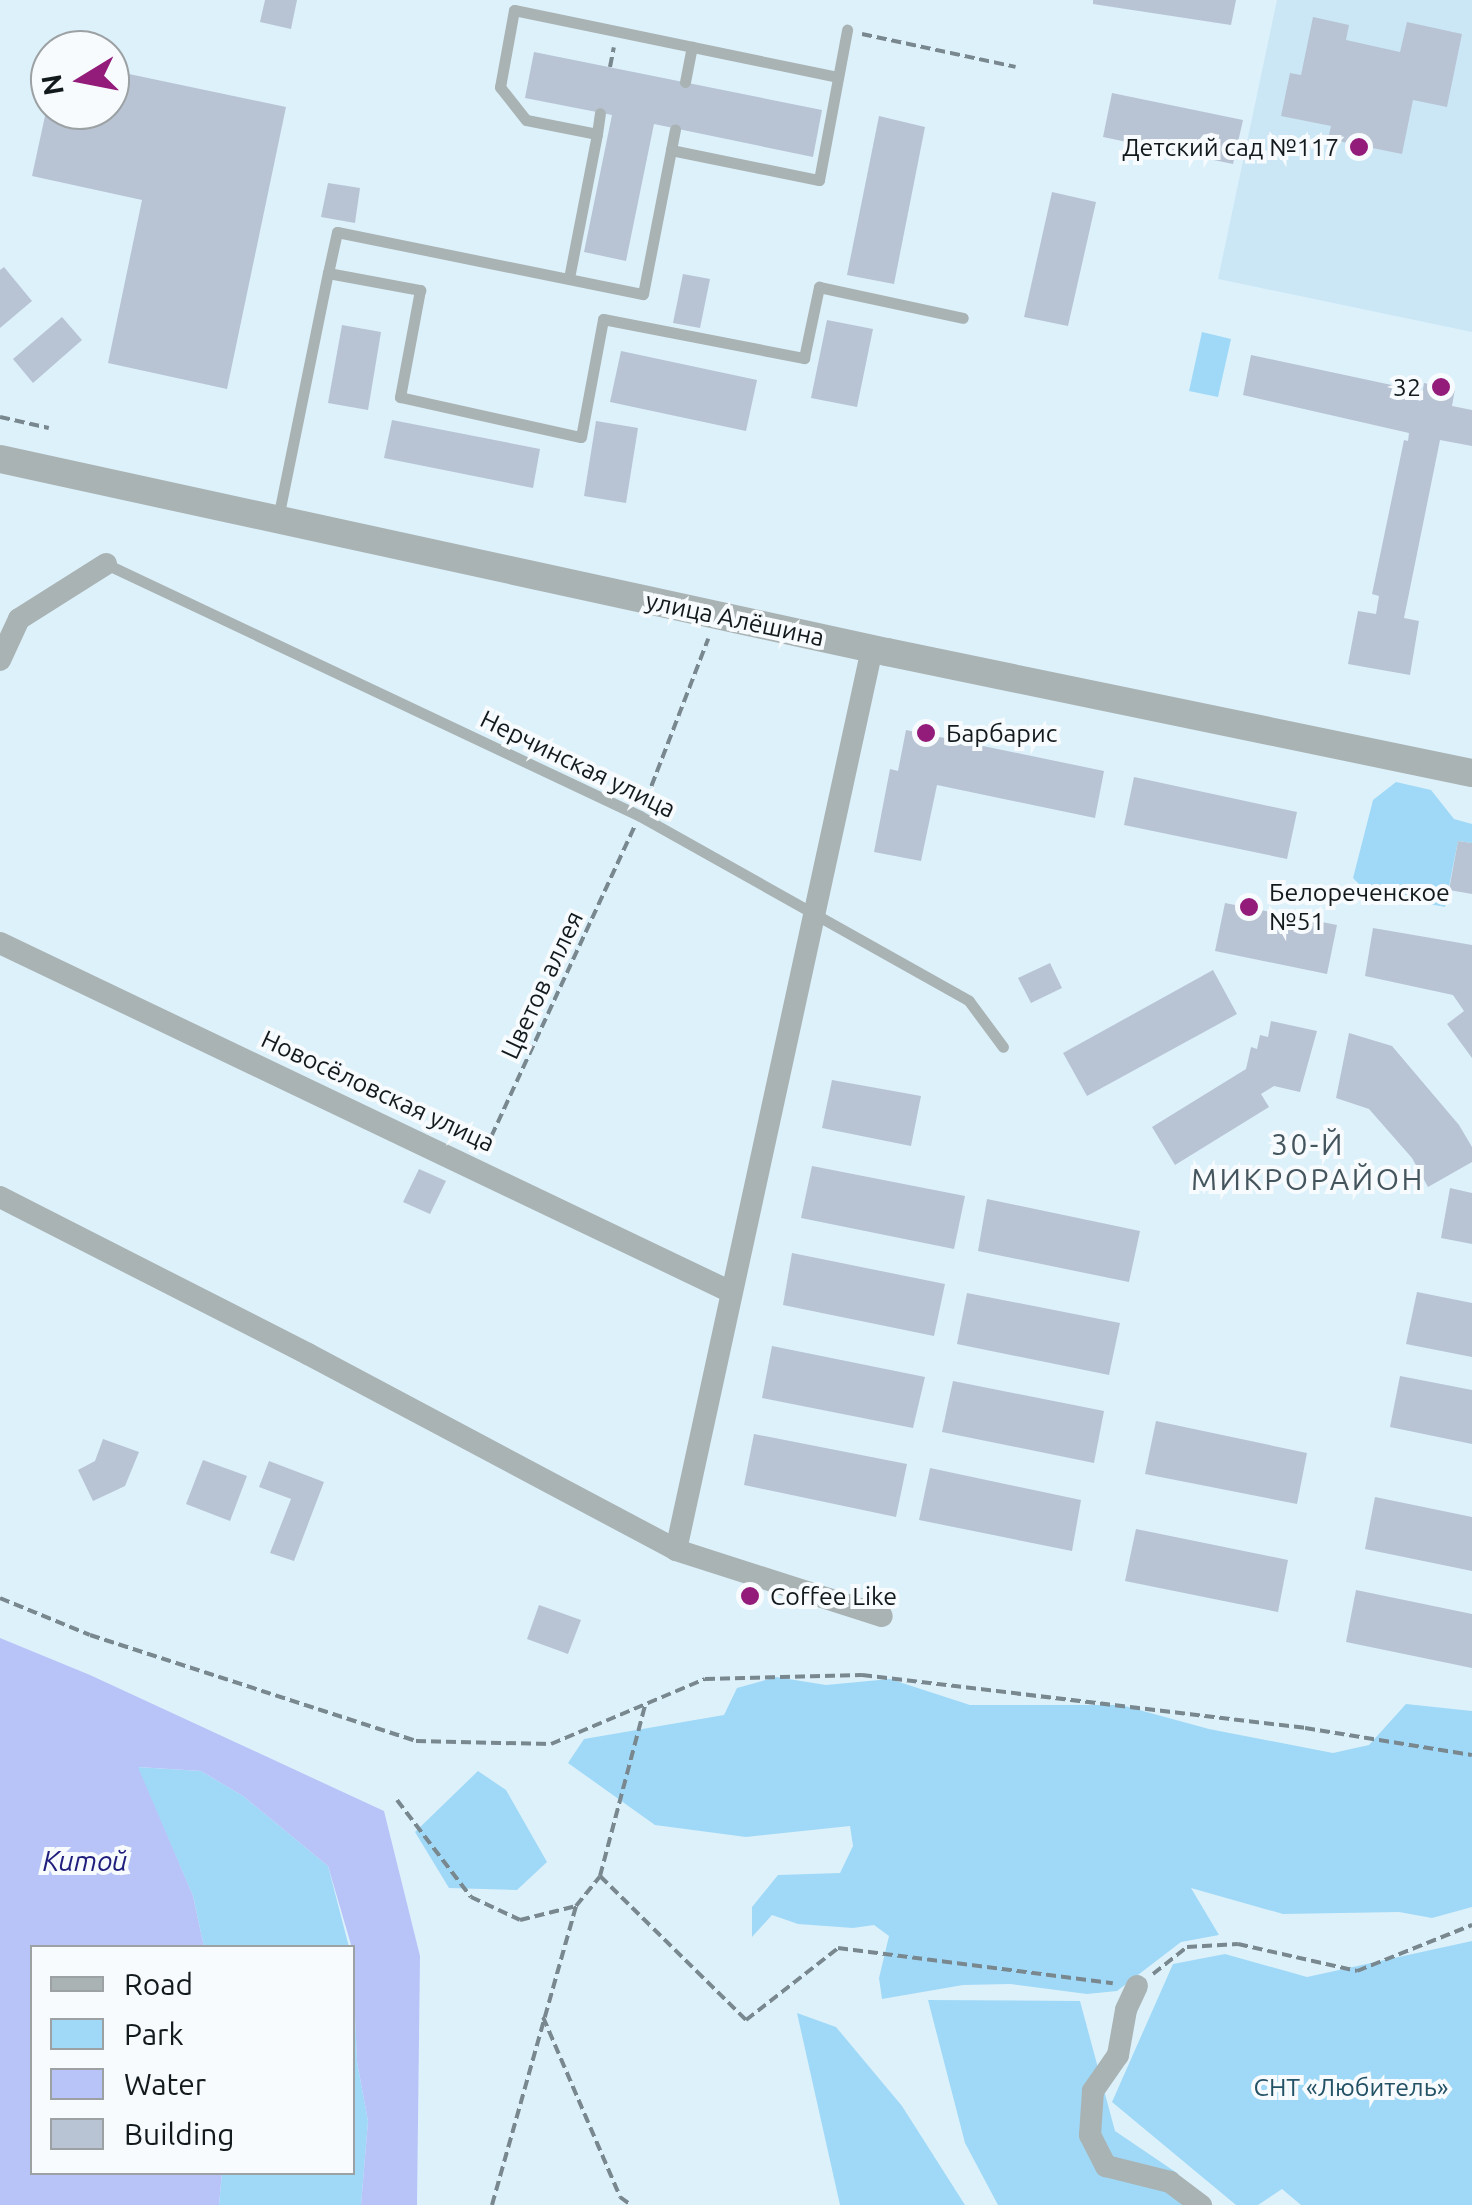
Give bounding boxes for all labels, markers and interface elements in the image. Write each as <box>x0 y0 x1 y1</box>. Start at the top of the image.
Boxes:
north arrow <box>30 30 130 130</box>
text: N <box>35 72 69 98</box>
place label: Детский сад №117 <box>1122 132 1339 162</box>
marker: Детский сад №117 <box>1348 136 1370 158</box>
place label: 32 <box>1393 372 1421 402</box>
marker: 32 <box>1430 376 1452 398</box>
street label: улица Алёшина <box>643 585 827 653</box>
street label: Нерчинская улица <box>476 704 680 824</box>
place label: Барбарис <box>946 718 1057 748</box>
marker: Барбарис <box>915 722 937 744</box>
place label: Белореченское №51 <box>1269 878 1450 937</box>
marker: Белореченское №51 <box>1238 896 1260 918</box>
street label: Цветов аллея <box>495 906 589 1064</box>
street label: Новосёловская улица <box>257 1024 499 1158</box>
district label: 30-Й МИКРОРАЙОН <box>1191 1126 1425 1196</box>
place label: Coffee Like <box>770 1581 897 1611</box>
marker: Coffee Like <box>739 1585 761 1607</box>
water label: Китой <box>43 1844 127 1878</box>
legend <box>30 1945 355 2175</box>
text: Road <box>124 1967 193 2001</box>
text: Park <box>124 2017 184 2051</box>
text: Water <box>124 2067 206 2101</box>
park label: СНТ «Любитель» <box>1254 2072 1448 2102</box>
text: Building <box>124 2117 235 2151</box>

